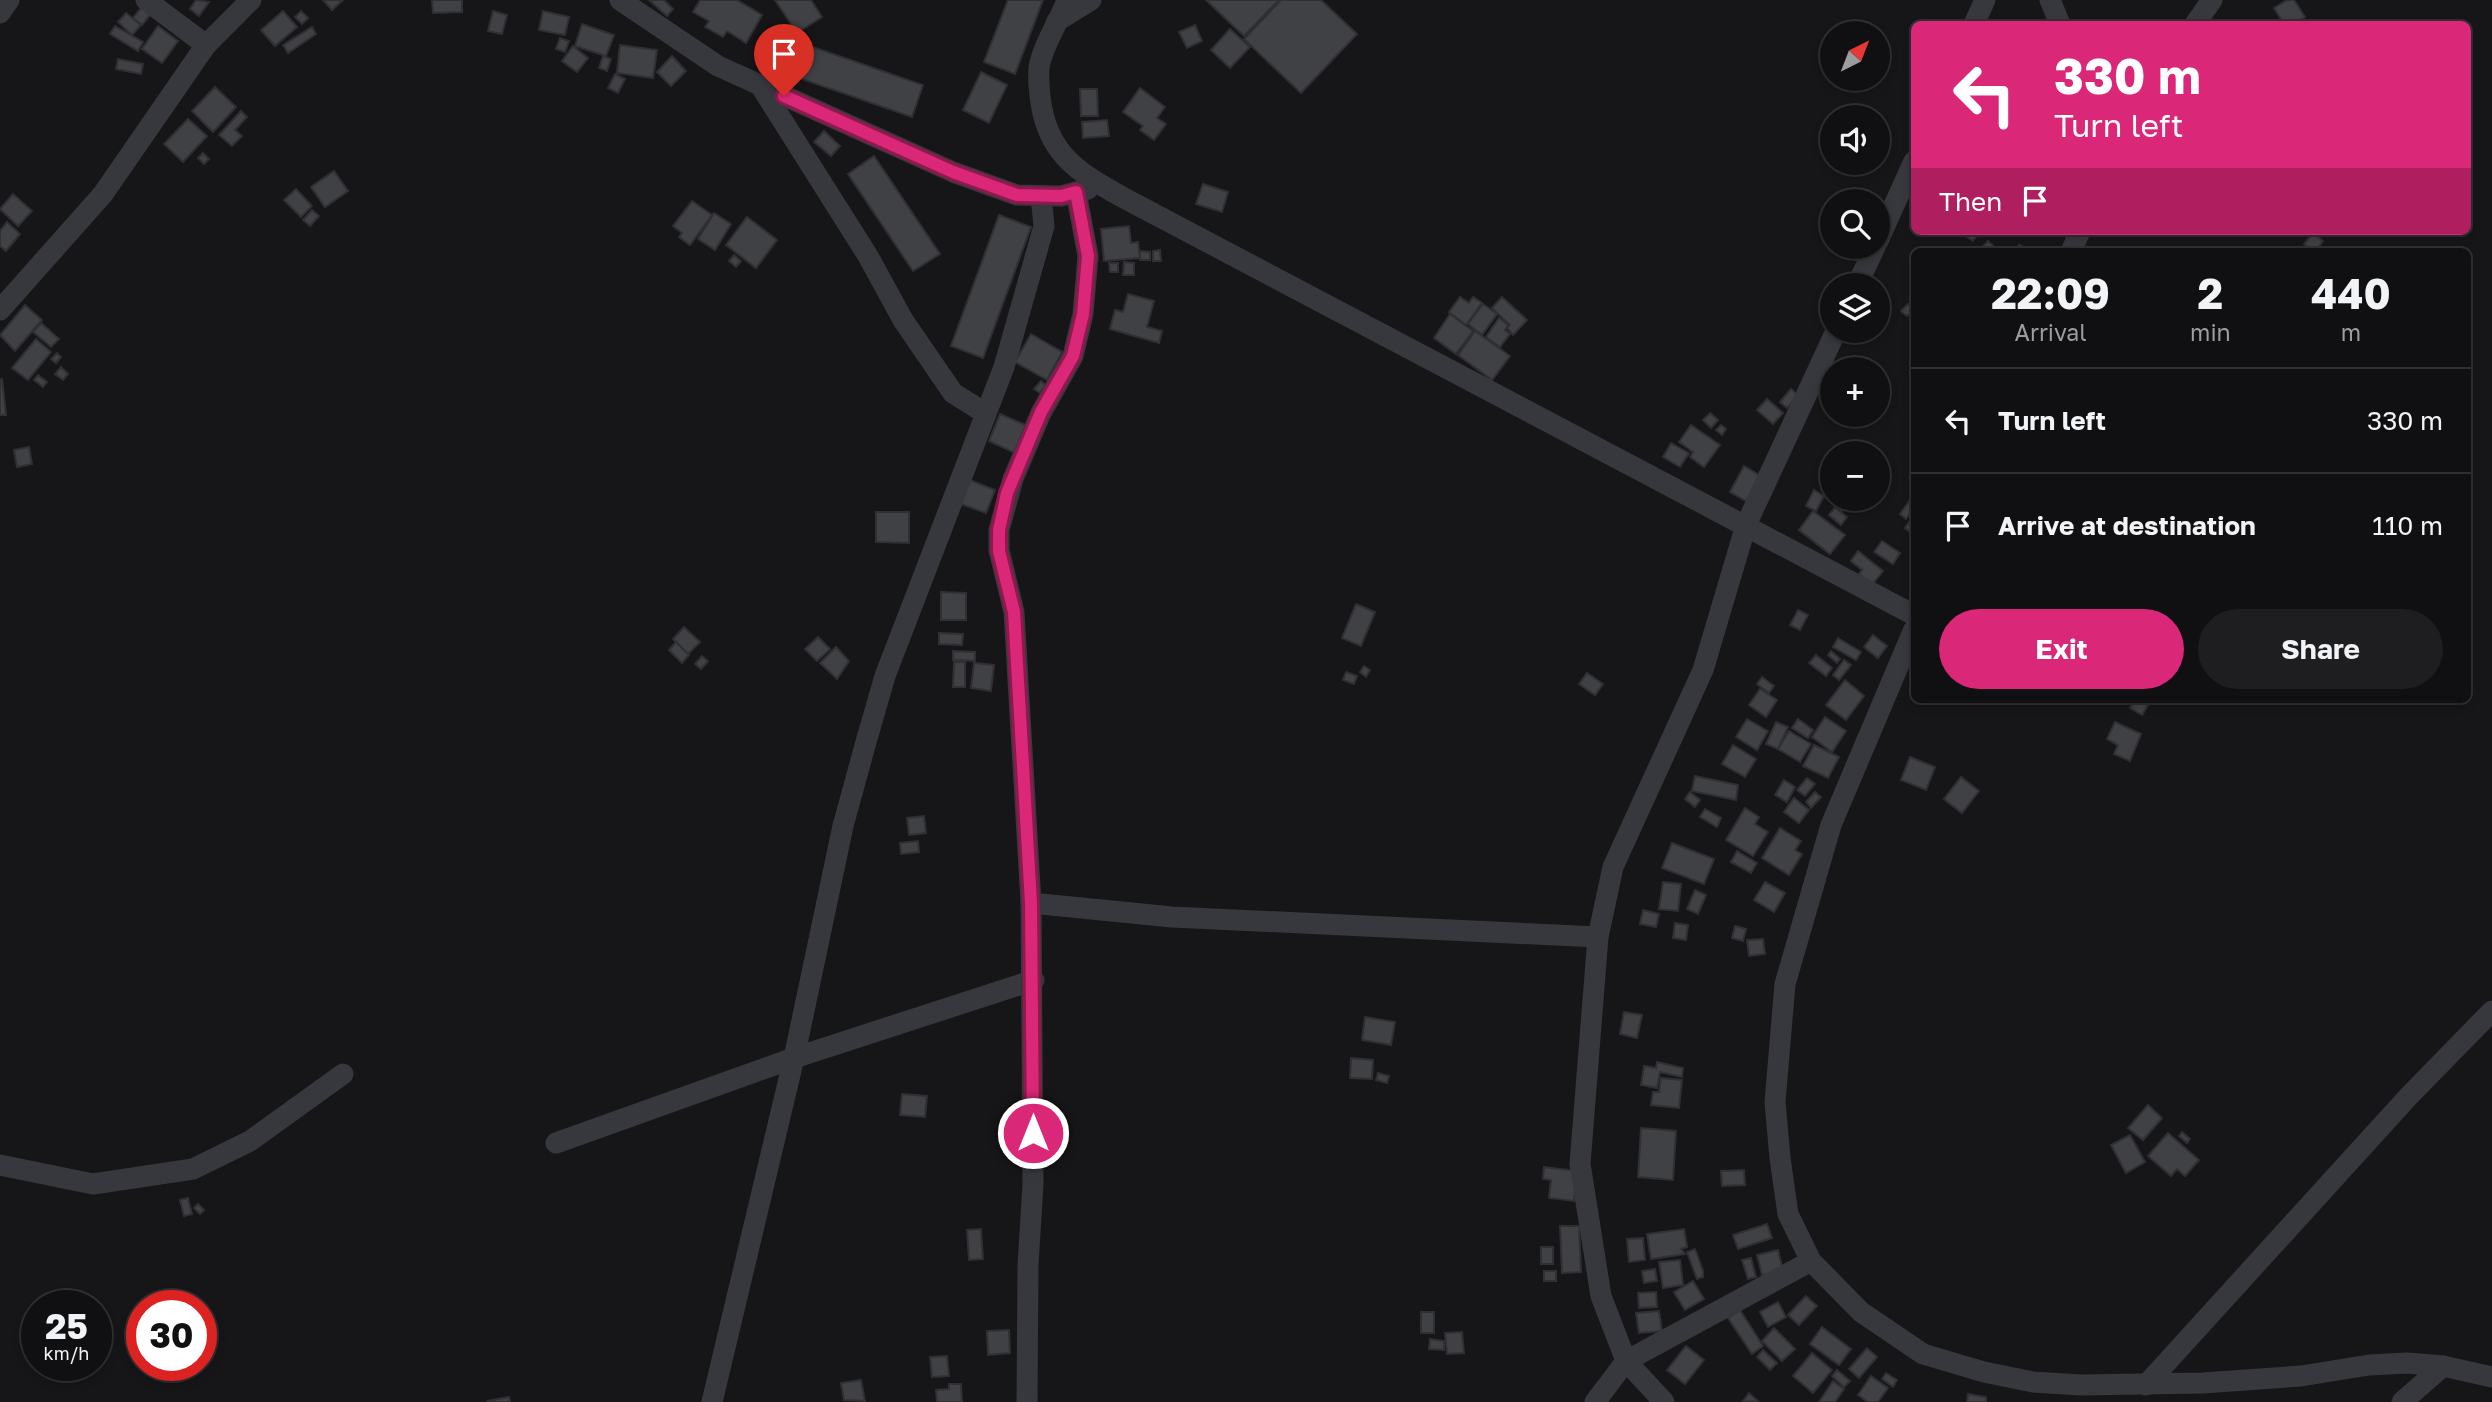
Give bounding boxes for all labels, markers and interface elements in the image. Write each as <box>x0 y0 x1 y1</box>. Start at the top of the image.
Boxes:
north arrow <box>1820 21 1890 91</box>
map controls <box>1820 21 1890 511</box>
pin <box>754 24 814 96</box>
icon: arrive <box>765 35 803 73</box>
text: 330 m <box>2054 46 2201 105</box>
icon: left <box>1939 49 2030 140</box>
button: sound <box>1820 105 1890 175</box>
text: Turn left <box>2054 106 2183 144</box>
icon: arrive <box>2016 182 2054 220</box>
text: Then <box>1939 186 2002 217</box>
button: search <box>1820 189 1890 259</box>
text: 22:09 <box>1991 268 2110 318</box>
text: 2 <box>2198 268 2223 318</box>
text: 440 <box>2311 268 2391 318</box>
button: layers <box>1820 273 1890 343</box>
text: Arrival <box>2015 318 2087 346</box>
text: min <box>2190 318 2231 346</box>
text: m <box>2341 318 2361 346</box>
button: + <box>1820 357 1890 427</box>
icon: left <box>1939 402 1977 440</box>
text: Turn left <box>1998 405 2106 436</box>
text: 330 m <box>2367 405 2443 436</box>
button: − <box>1820 441 1890 511</box>
icon: arrive <box>1939 507 1977 545</box>
text: Arrive at destination <box>1998 510 2256 541</box>
text: 110 m <box>2372 510 2443 541</box>
button: Exit <box>1939 609 2184 689</box>
button: Share <box>2198 609 2443 689</box>
position arrow <box>996 1096 1070 1170</box>
speed limit sign: 30 <box>126 1290 217 1381</box>
text: 25 <box>45 1305 88 1347</box>
text: km/h <box>44 1342 89 1364</box>

